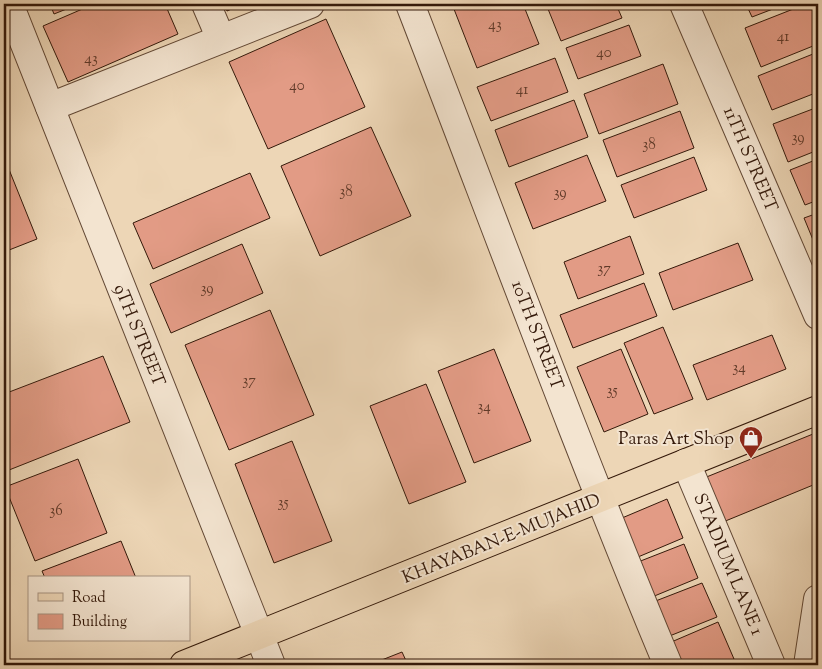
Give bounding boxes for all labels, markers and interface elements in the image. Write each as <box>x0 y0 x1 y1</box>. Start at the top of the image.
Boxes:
house number: 43 <box>488 15 502 36</box>
house number: 41 <box>777 27 789 48</box>
house number: 40 <box>596 43 612 64</box>
house number: 43 <box>84 49 98 70</box>
house number: 40 <box>289 76 305 97</box>
house number: 41 <box>516 80 528 101</box>
street label: 11TH STREET <box>715 103 783 217</box>
house number: 39 <box>791 128 805 149</box>
house number: 38 <box>642 135 656 156</box>
house number: 38 <box>339 182 353 203</box>
house number: 39 <box>553 183 567 204</box>
house number: 37 <box>597 259 611 280</box>
street label: 10TH STREET <box>503 277 569 395</box>
house number: 39 <box>200 279 214 300</box>
street label: 9TH STREET <box>106 281 171 391</box>
house number: 34 <box>732 358 746 379</box>
house number: 37 <box>242 371 256 392</box>
house number: 35 <box>606 381 618 402</box>
house number: 34 <box>477 397 491 418</box>
shop icon: Paras Art Shop <box>738 425 764 459</box>
place label: Paras Art Shop <box>618 427 734 453</box>
street label: KHAYABAN-E-MUJAHID <box>399 488 605 592</box>
street label: STADIUM LANE 1 <box>685 490 769 640</box>
house number: 35 <box>277 493 289 514</box>
house number: 36 <box>49 501 63 522</box>
legend <box>28 576 190 642</box>
text: Road <box>72 588 106 609</box>
text: Building <box>72 612 127 633</box>

